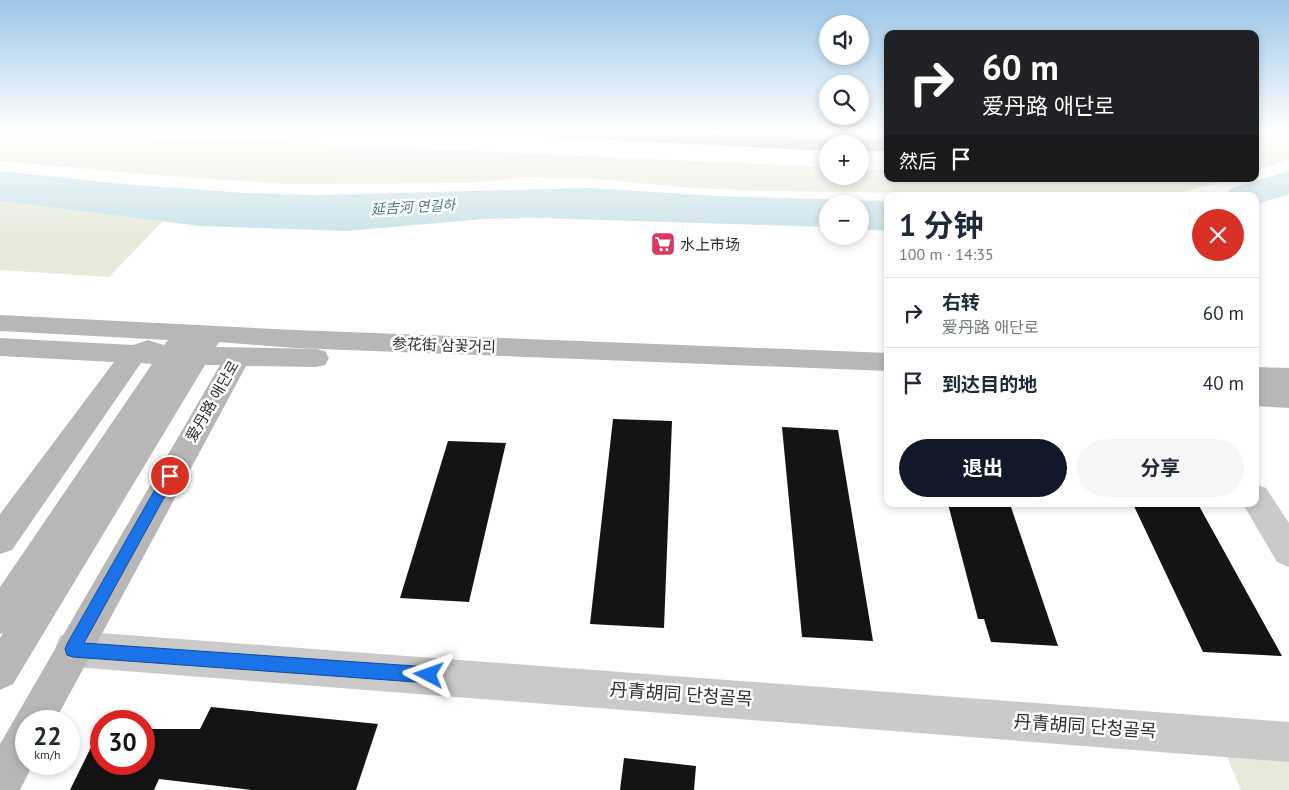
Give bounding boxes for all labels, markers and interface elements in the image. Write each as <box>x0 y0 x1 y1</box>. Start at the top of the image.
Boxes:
map controls <box>819 15 869 245</box>
button: sound <box>819 15 869 65</box>
text: 60 m <box>982 44 1059 90</box>
icon: right <box>899 50 964 115</box>
button: search <box>819 75 869 125</box>
text: 爱丹路 애단로 <box>982 92 1115 120</box>
button: + <box>819 135 869 185</box>
icon: arrive <box>947 145 975 173</box>
text: 然后 <box>899 149 937 173</box>
button: − <box>819 195 869 245</box>
water label: 延吉河 연길하 <box>370 196 458 218</box>
text: 1 分钟 <box>899 205 984 244</box>
button: close <box>1192 209 1244 261</box>
supermarket icon: 水上市场 <box>650 231 676 257</box>
place label: 水上市场 <box>680 235 740 254</box>
text: 100 m · 14:35 <box>899 244 994 264</box>
text: 右转 <box>942 290 980 314</box>
icon: right <box>899 299 927 327</box>
text: 60 m <box>1203 301 1244 325</box>
text: 爱丹路 애단로 <box>942 317 1038 337</box>
street label: 参花街 삼꽃거리 <box>392 334 496 356</box>
street label: 爱丹路 애단로 <box>181 357 243 445</box>
icon: arrive <box>899 369 927 397</box>
text: 40 m <box>1203 371 1244 395</box>
text: 到达目的地 <box>942 372 1037 396</box>
button: 退出 <box>899 439 1067 497</box>
button: 分享 <box>1077 439 1244 497</box>
pin <box>149 455 191 497</box>
icon: arrive <box>156 462 184 490</box>
position arrow <box>402 648 454 700</box>
street label: 丹青胡同 단청골목 <box>609 678 753 710</box>
speed limit sign: 30 <box>90 710 155 775</box>
street label: 丹青胡同 단청골목 <box>1013 710 1157 742</box>
text: 22 <box>33 720 62 752</box>
text: km/h <box>34 747 61 762</box>

